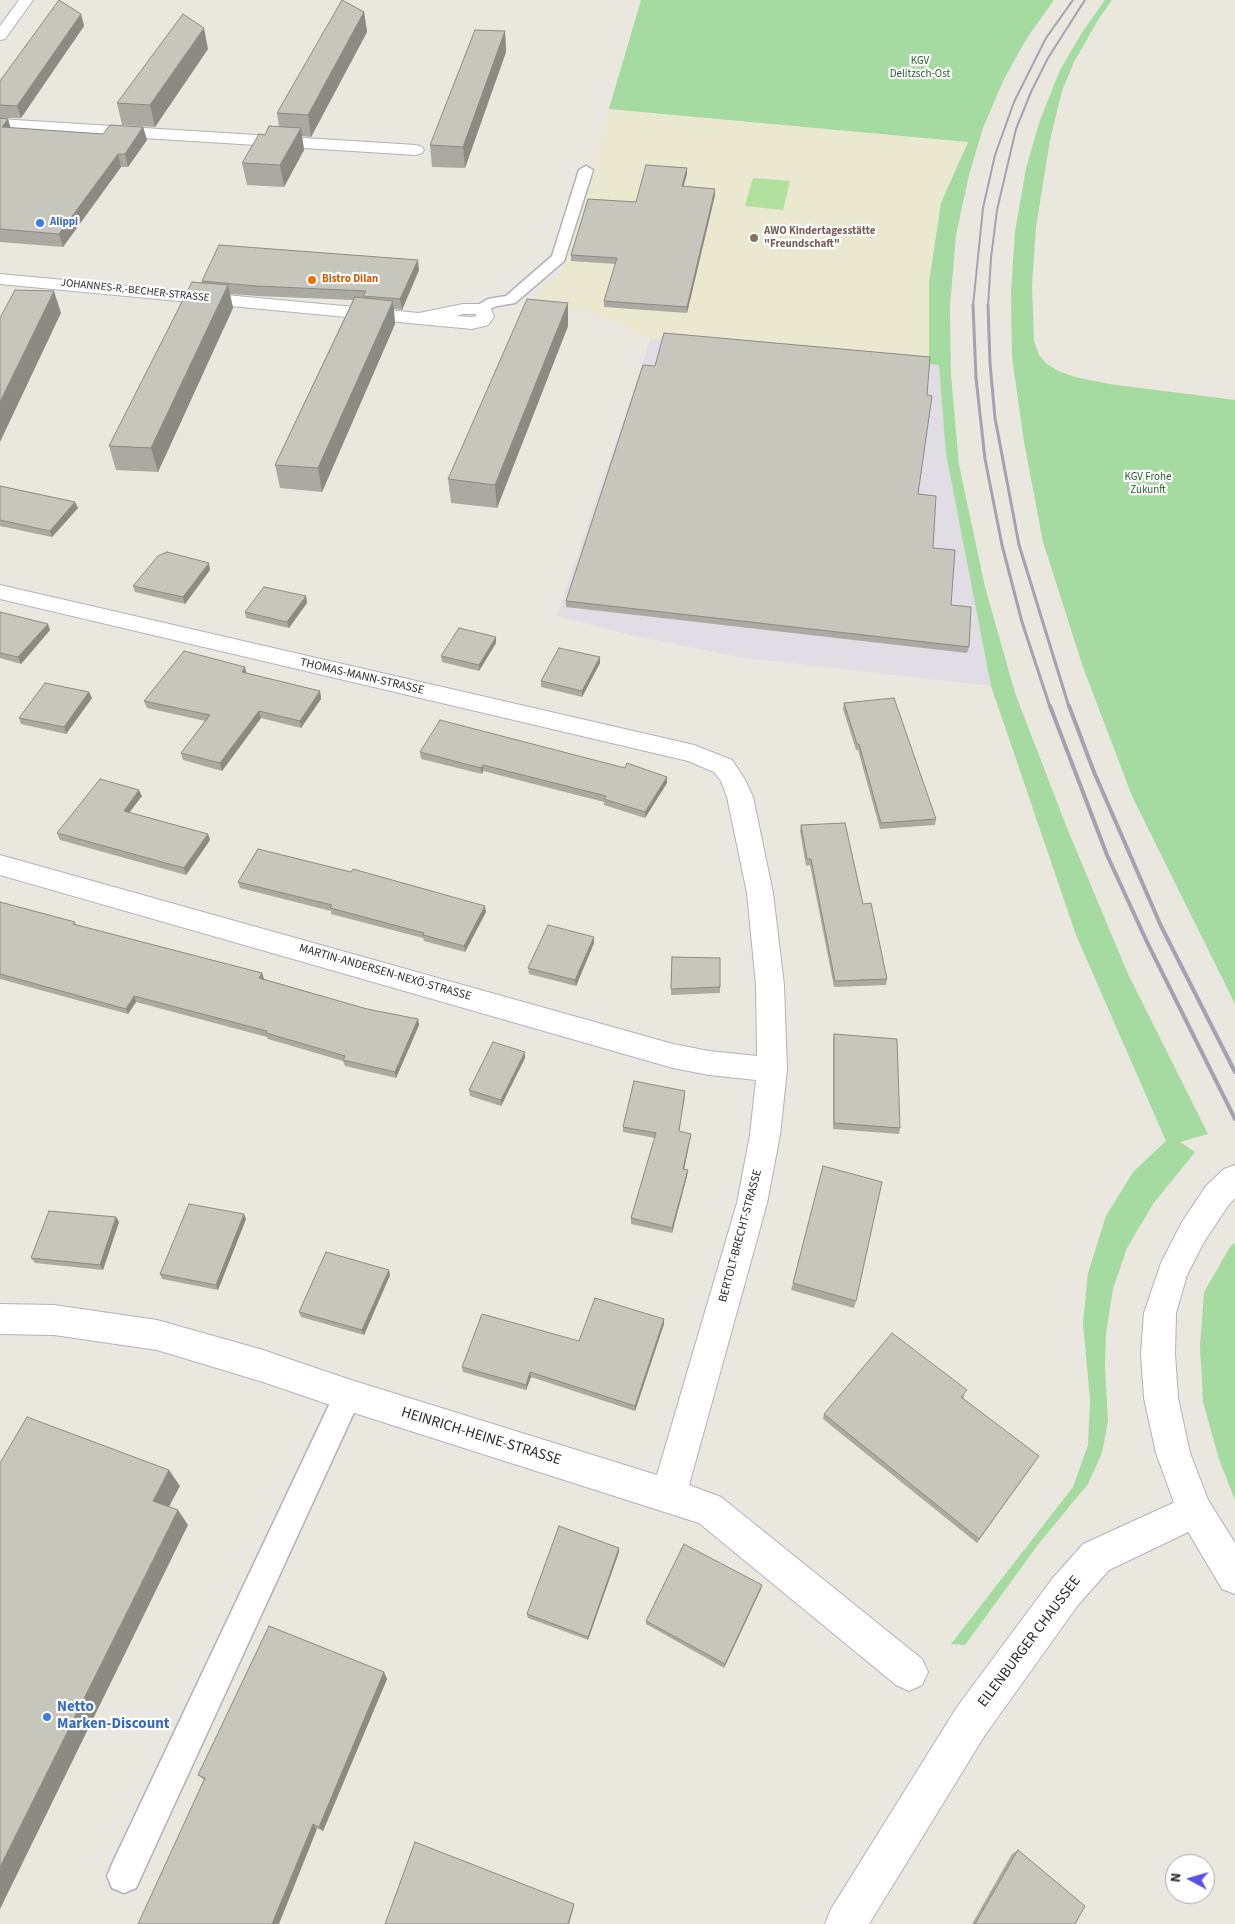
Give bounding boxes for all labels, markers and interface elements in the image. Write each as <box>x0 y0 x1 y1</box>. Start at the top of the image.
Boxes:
park label: KGV Delitzsch-Ost <box>890 55 950 81</box>
place label: Alippi <box>50 216 78 230</box>
marker: Alippi <box>34 217 46 229</box>
place label: AWO Kindertagesstätte "Freundschaft" <box>764 225 875 251</box>
marker: AWO Kindertagesstätte "Freundschaft" <box>748 232 760 244</box>
place label: Bistro Dilan <box>322 273 378 287</box>
marker: Bistro Dilan <box>306 274 318 286</box>
street label: JOHANNES-R.-BECHER-STRASSE <box>60 277 210 305</box>
park label: KGV Frohe Zukunft <box>1125 471 1171 497</box>
street label: THOMAS-MANN-STRASSE <box>299 656 425 698</box>
street label: MARTIN-ANDERSEN-NEXÖ-STRASSE <box>297 942 473 1004</box>
street label: BERTOLT-BRECHT-STRASSE <box>716 1168 766 1304</box>
street label: HEINRICH-HEINE-STRASSE <box>399 1404 563 1470</box>
street label: EILENBURGER CHAUSSEE <box>975 1573 1085 1711</box>
place label: Netto Marken-Discount <box>57 1699 170 1734</box>
marker: Netto Marken-Discount <box>41 1711 53 1723</box>
north arrow <box>1165 1854 1215 1904</box>
text: N <box>1166 1872 1187 1883</box>

